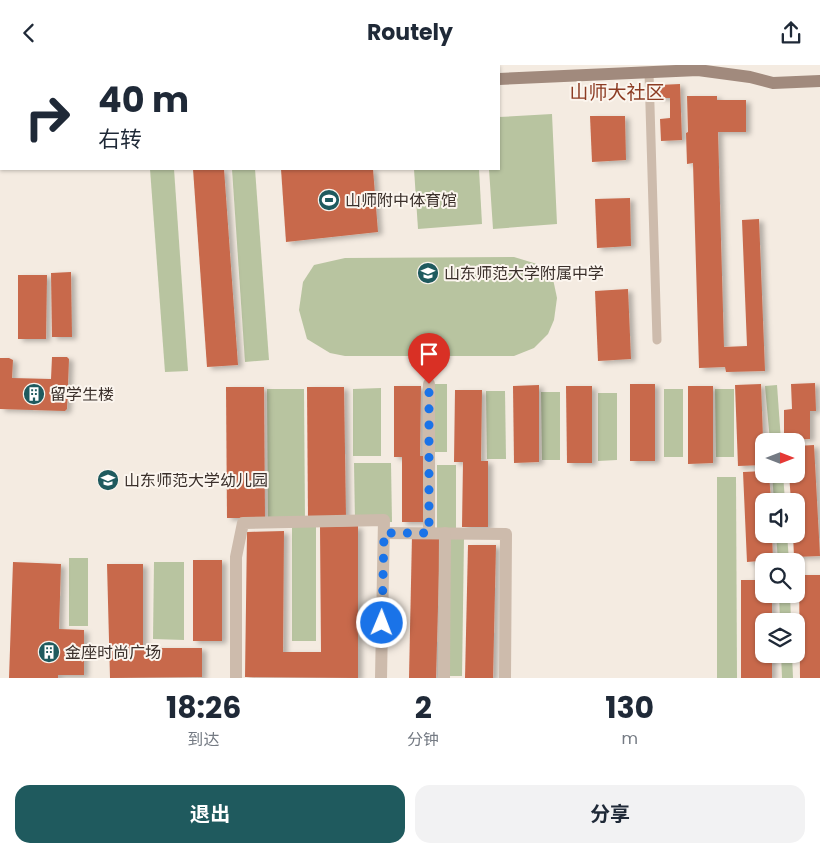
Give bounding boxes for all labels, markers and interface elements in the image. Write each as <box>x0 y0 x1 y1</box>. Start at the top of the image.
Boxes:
text: Routely <box>367 17 453 48</box>
icon: back <box>15 19 43 47</box>
icon: share <box>777 19 805 47</box>
text: 40 m <box>98 75 189 124</box>
district label: 山师大社区 <box>569 79 665 106</box>
icon: right <box>15 85 80 150</box>
text: 右转 <box>98 124 142 155</box>
sports icon: 山师附中体育馆 <box>317 188 341 212</box>
place label: 山师附中体育馆 <box>345 189 457 212</box>
school or university icon: 山东师范大学附属中学 <box>416 261 440 285</box>
place label: 山东师范大学附属中学 <box>444 262 604 285</box>
pin <box>408 333 450 384</box>
icon: arrive <box>415 340 443 368</box>
building icon: 留学生楼 <box>22 382 46 406</box>
place label: 留学生楼 <box>50 383 114 406</box>
north arrow <box>755 433 805 483</box>
map controls <box>755 433 805 663</box>
school or university icon: 山东师范大学幼儿园 <box>96 468 120 492</box>
place label: 山东师范大学幼儿园 <box>124 469 268 492</box>
button: sound <box>755 493 805 543</box>
button: search <box>755 553 805 603</box>
position arrow <box>355 596 407 648</box>
button: layers <box>755 613 805 663</box>
building icon: 金座时尚广场 <box>37 640 61 664</box>
place label: 金座时尚广场 <box>65 641 161 664</box>
text: 18:26 <box>166 686 241 729</box>
text: 2 <box>415 686 432 729</box>
text: 130 <box>605 686 654 729</box>
text: m <box>621 727 638 750</box>
text: 到达 <box>188 728 220 751</box>
text: 分钟 <box>407 728 439 751</box>
button: 退出 <box>15 785 405 843</box>
button: 分享 <box>415 785 805 843</box>

